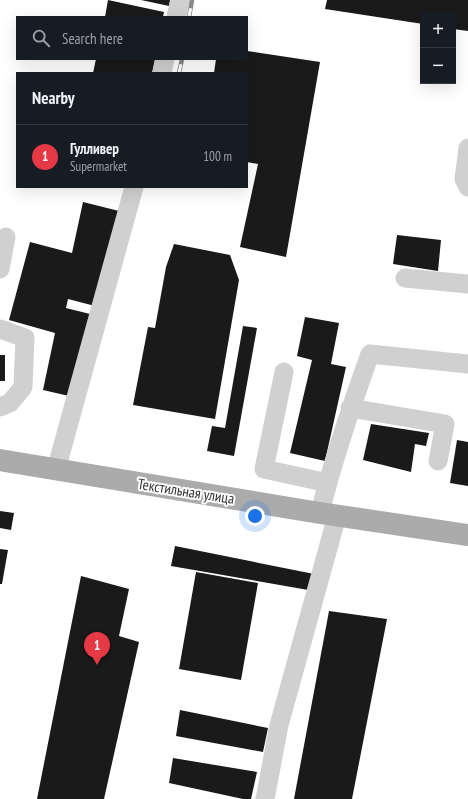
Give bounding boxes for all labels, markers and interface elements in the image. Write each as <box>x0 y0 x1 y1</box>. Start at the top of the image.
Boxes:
map controls <box>420 12 456 84</box>
button: + <box>420 12 456 48</box>
search box <box>16 16 248 60</box>
icon: search <box>30 27 52 49</box>
text: Search here <box>62 29 123 48</box>
button: − <box>420 48 456 84</box>
text: Nearby <box>32 87 75 109</box>
text: Гулливер <box>70 139 119 158</box>
text: 1 <box>42 148 48 165</box>
text: 100 m <box>203 148 232 165</box>
text: Supermarket <box>70 158 127 175</box>
street label: Текстильная улица <box>136 474 236 508</box>
your location <box>245 506 265 526</box>
pin: 1 <box>84 632 110 665</box>

